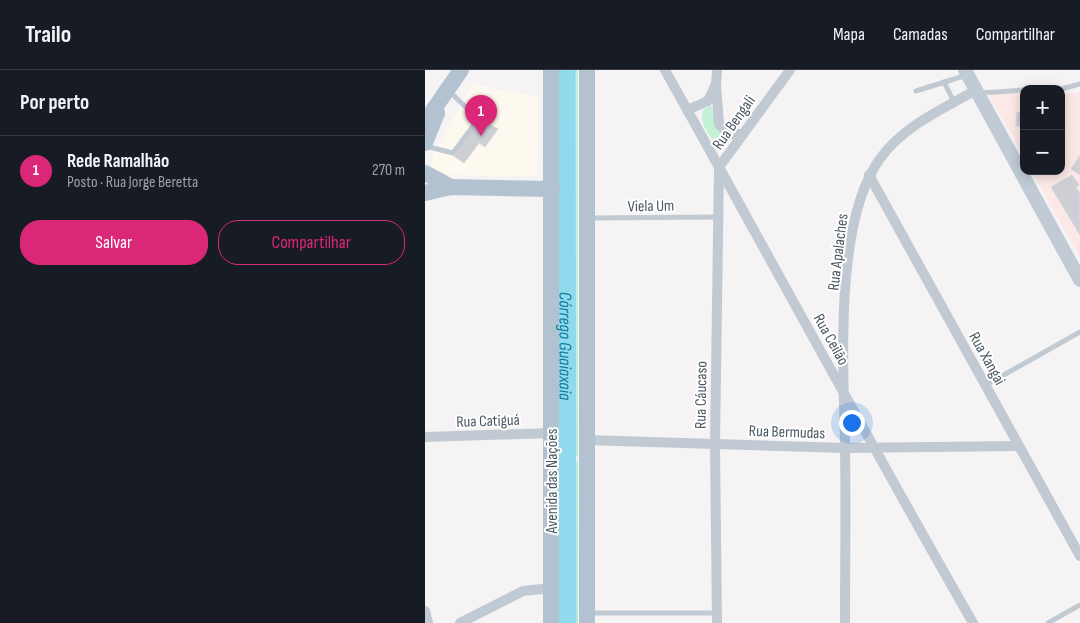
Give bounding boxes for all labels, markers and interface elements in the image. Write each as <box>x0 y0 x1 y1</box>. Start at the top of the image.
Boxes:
text: Trailo <box>25 20 71 49</box>
text: Mapa <box>833 24 865 45</box>
text: Camadas <box>893 24 948 45</box>
text: Compartilhar <box>976 24 1055 45</box>
map controls <box>1020 85 1065 175</box>
button: + <box>1020 85 1065 130</box>
text: Por perto <box>20 90 89 115</box>
street label: Rua Bengali <box>709 92 760 154</box>
pin: 1 <box>465 95 497 136</box>
button: − <box>1020 130 1065 175</box>
text: Rede Ramalhão <box>67 150 169 173</box>
text: 1 <box>33 161 39 180</box>
text: 270 m <box>372 161 405 180</box>
text: Posto · Rua Jorge Beretta <box>67 173 198 192</box>
street label: Viela Um <box>628 197 674 216</box>
street label: Rua Apalaches <box>824 212 853 292</box>
button: Salvar <box>20 220 208 265</box>
button: Compartilhar <box>218 220 405 265</box>
water label: Córrego Guaiaxaia <box>554 292 576 401</box>
street label: Rua Ceilão <box>809 311 852 369</box>
street label: Rua Xangai <box>964 329 1009 389</box>
street label: Rua Cáucaso <box>691 361 712 429</box>
your location <box>839 410 865 436</box>
street label: Rua Catiguá <box>456 411 520 432</box>
street label: Rua Bermudas <box>748 422 826 443</box>
street label: Avenida das Nações <box>543 428 562 534</box>

